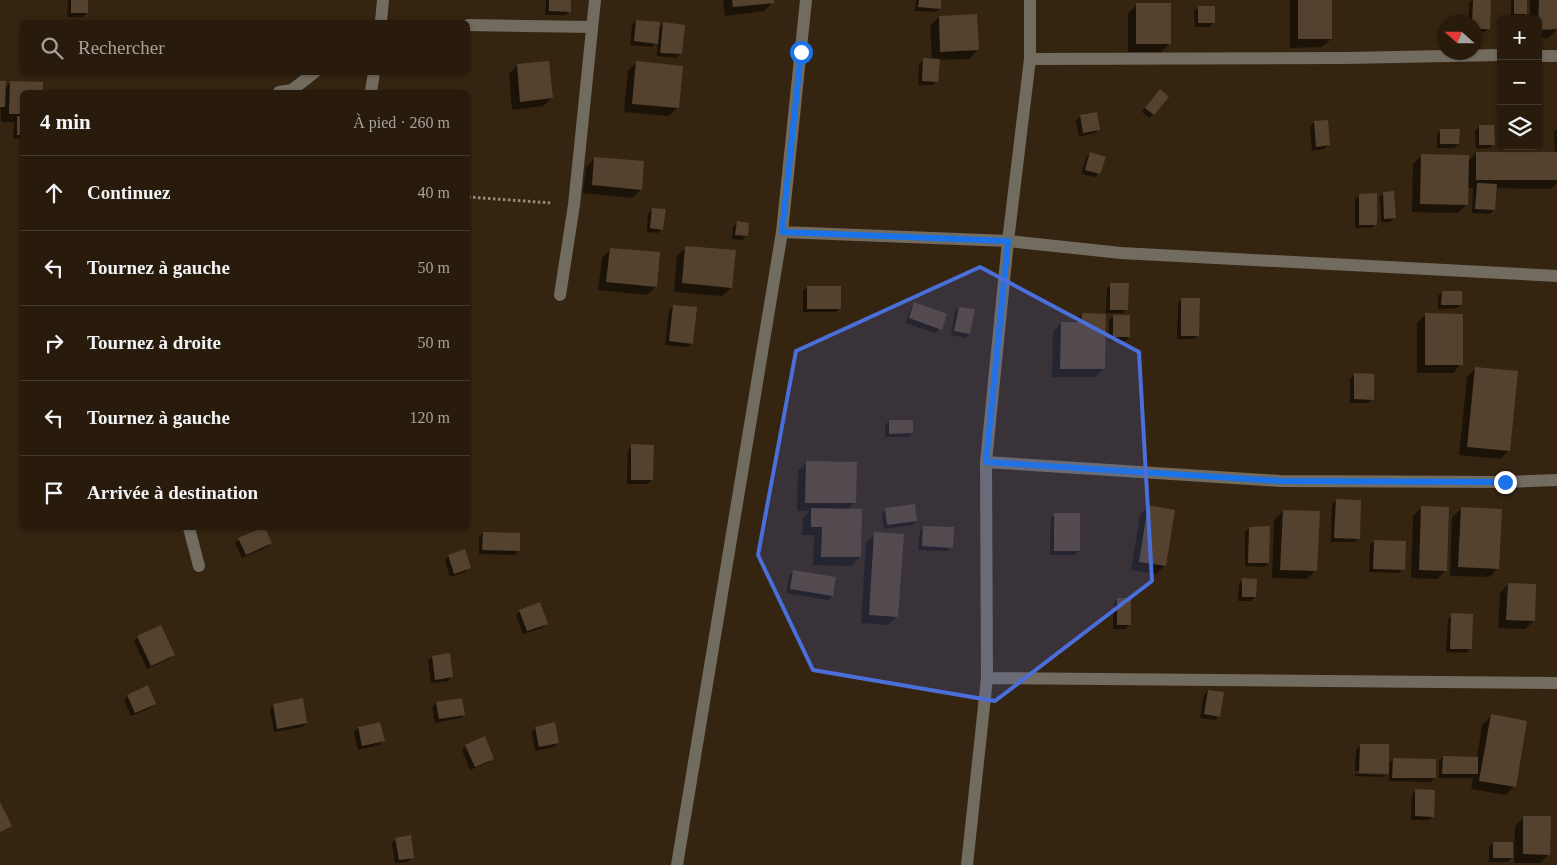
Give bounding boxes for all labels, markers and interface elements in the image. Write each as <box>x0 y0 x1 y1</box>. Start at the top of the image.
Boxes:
north arrow <box>1437 15 1482 60</box>
map controls <box>1497 15 1542 150</box>
button: + <box>1497 15 1542 60</box>
search box <box>20 20 470 75</box>
icon: search <box>38 34 66 62</box>
text: Rechercher <box>78 37 165 58</box>
route start <box>790 41 813 64</box>
button: − <box>1497 60 1542 105</box>
button: layers <box>1497 105 1542 150</box>
text: 4 min <box>40 110 91 134</box>
text: À pied · 260 m <box>353 114 450 131</box>
icon: ahead <box>40 179 68 207</box>
text: Continuez <box>87 182 170 203</box>
text: 40 m <box>418 184 450 201</box>
icon: left <box>40 254 68 282</box>
text: Tournez à gauche <box>87 257 230 278</box>
text: 50 m <box>418 259 450 276</box>
icon: right <box>40 329 68 357</box>
text: Tournez à droite <box>87 332 221 353</box>
text: 50 m <box>418 334 450 351</box>
icon: left <box>40 404 68 432</box>
text: Tournez à gauche <box>87 407 230 428</box>
text: 120 m <box>410 409 450 426</box>
route end <box>1494 471 1517 494</box>
icon: arrive <box>40 479 68 507</box>
text: Arrivée à destination <box>87 482 258 503</box>

